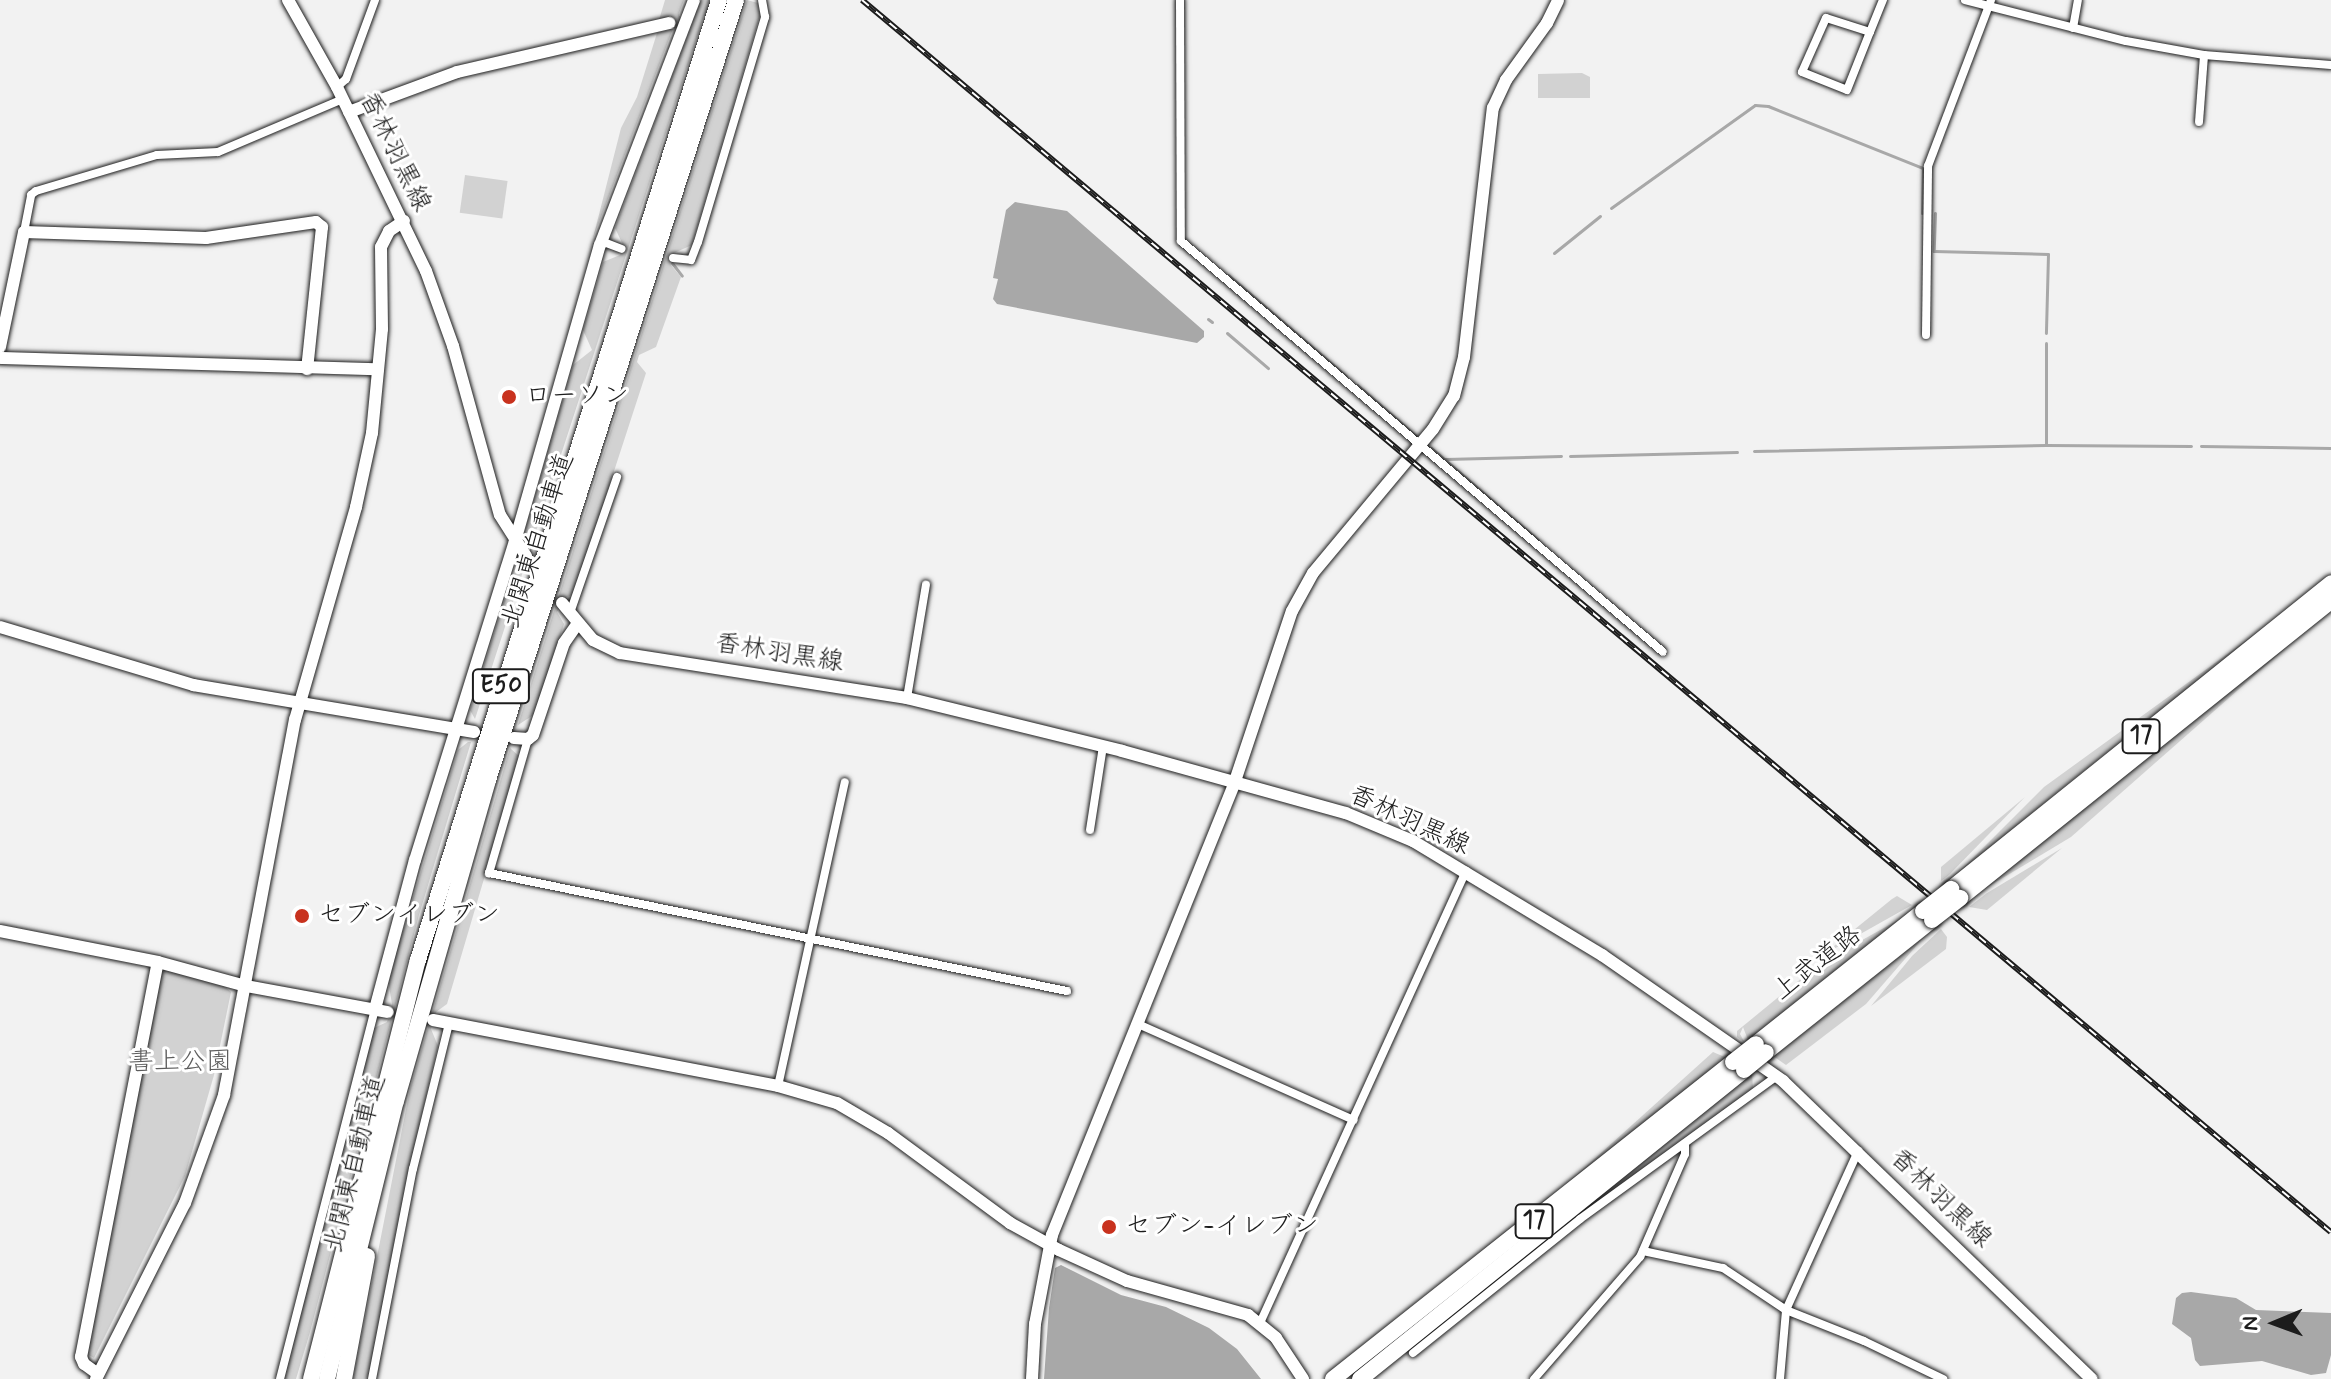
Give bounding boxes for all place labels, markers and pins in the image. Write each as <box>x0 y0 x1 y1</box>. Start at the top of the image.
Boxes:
place label: ローソン <box>525 381 629 413</box>
marker: ローソン <box>500 388 518 406</box>
place label: セブンイレブン <box>318 900 500 932</box>
marker: セブンイレブン <box>293 907 311 925</box>
place label: セブン-イレブン <box>1125 1211 1319 1243</box>
marker: セブン-イレブン <box>1100 1218 1118 1236</box>

